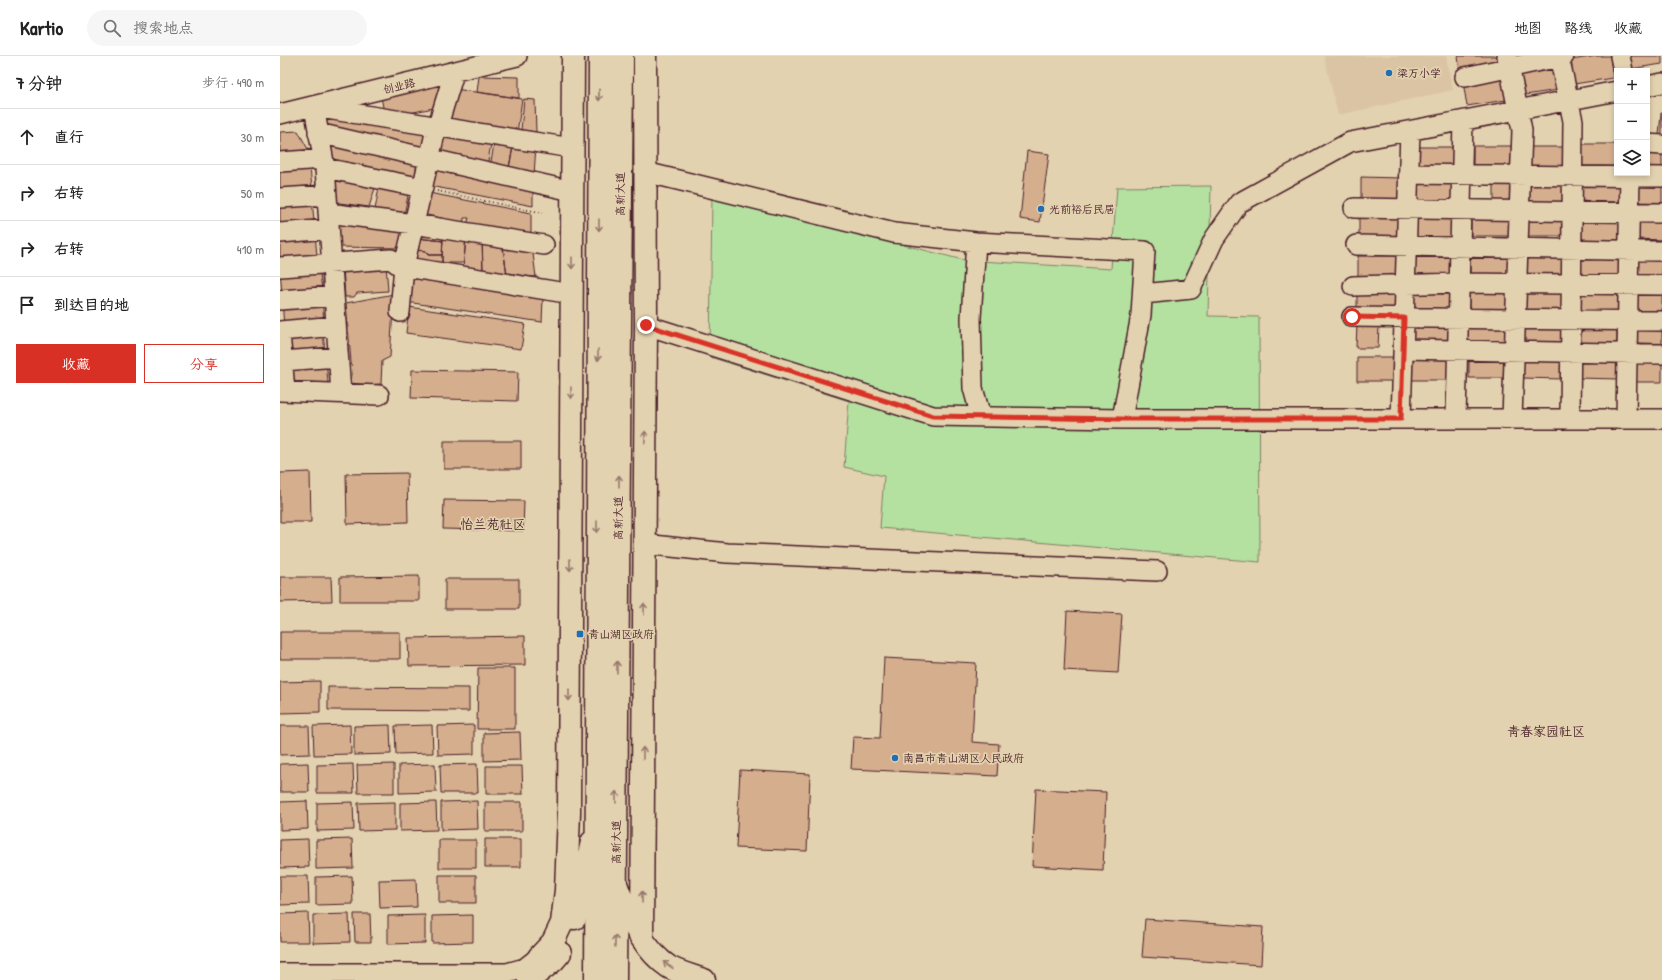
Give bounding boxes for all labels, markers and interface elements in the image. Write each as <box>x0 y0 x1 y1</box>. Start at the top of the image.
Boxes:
search box <box>87 10 367 46</box>
text: Kartio <box>20 15 63 41</box>
icon: search <box>101 17 123 39</box>
text: 搜索地点 <box>133 17 193 38</box>
text: 地图 <box>1514 18 1542 37</box>
text: 路线 <box>1564 18 1592 37</box>
text: 收藏 <box>1614 18 1642 37</box>
place label: 梁万小学 <box>1397 66 1441 80</box>
marker: 梁万小学 <box>1384 68 1394 78</box>
map controls <box>1614 68 1650 176</box>
button: + <box>1614 68 1650 104</box>
text: 7 分钟 <box>16 71 62 94</box>
text: 步行 · 490 m <box>202 73 264 91</box>
street label: 创业路 <box>381 75 417 97</box>
one-way arrow <box>595 88 603 101</box>
button: − <box>1614 104 1650 140</box>
icon: ahead <box>16 126 38 148</box>
text: 直行 <box>54 126 84 147</box>
text: 30 m <box>241 128 264 146</box>
button: layers <box>1614 140 1650 176</box>
street label: 高新大道 <box>613 172 627 216</box>
icon: right <box>16 182 38 204</box>
text: 右转 <box>54 182 84 203</box>
text: 50 m <box>241 184 264 202</box>
place label: 光前裕后民居 <box>1049 202 1115 216</box>
marker: 光前裕后民居 <box>1036 204 1046 214</box>
one-way arrow <box>595 218 603 231</box>
icon: right <box>16 238 38 260</box>
text: 右转 <box>54 238 84 259</box>
text: 410 m <box>237 240 264 258</box>
one-way arrow <box>568 256 576 269</box>
icon: arrive <box>16 294 38 316</box>
text: 到达目的地 <box>54 294 129 315</box>
route start <box>1343 308 1361 326</box>
route end <box>637 316 655 334</box>
button: 收藏 <box>16 344 136 383</box>
button: 分享 <box>144 344 264 383</box>
one-way arrow <box>594 348 602 361</box>
one-way arrow <box>567 386 575 399</box>
one-way arrow <box>641 431 649 444</box>
one-way arrow <box>615 475 622 488</box>
street label: 高新大道 <box>611 496 625 540</box>
district label: 怡兰苑社区 <box>460 515 526 533</box>
one-way arrow <box>593 520 601 533</box>
one-way arrow <box>566 558 574 571</box>
one-way arrow <box>640 603 648 616</box>
place label: 青山湖区政府 <box>588 627 654 641</box>
marker: 青山湖区政府 <box>575 629 585 639</box>
one-way arrow <box>613 661 621 674</box>
one-way arrow <box>565 688 573 701</box>
district label: 青春家园社区 <box>1507 722 1585 740</box>
one-way arrow <box>639 747 647 760</box>
place label: 南昌市青山湖区人民政府 <box>903 751 1024 765</box>
marker: 南昌市青山湖区人民政府 <box>890 753 900 763</box>
one-way arrow <box>612 791 620 804</box>
street label: 高新大道 <box>609 820 623 864</box>
one-way arrow <box>638 891 646 904</box>
one-way arrow <box>611 935 619 948</box>
one-way arrow <box>663 961 674 969</box>

